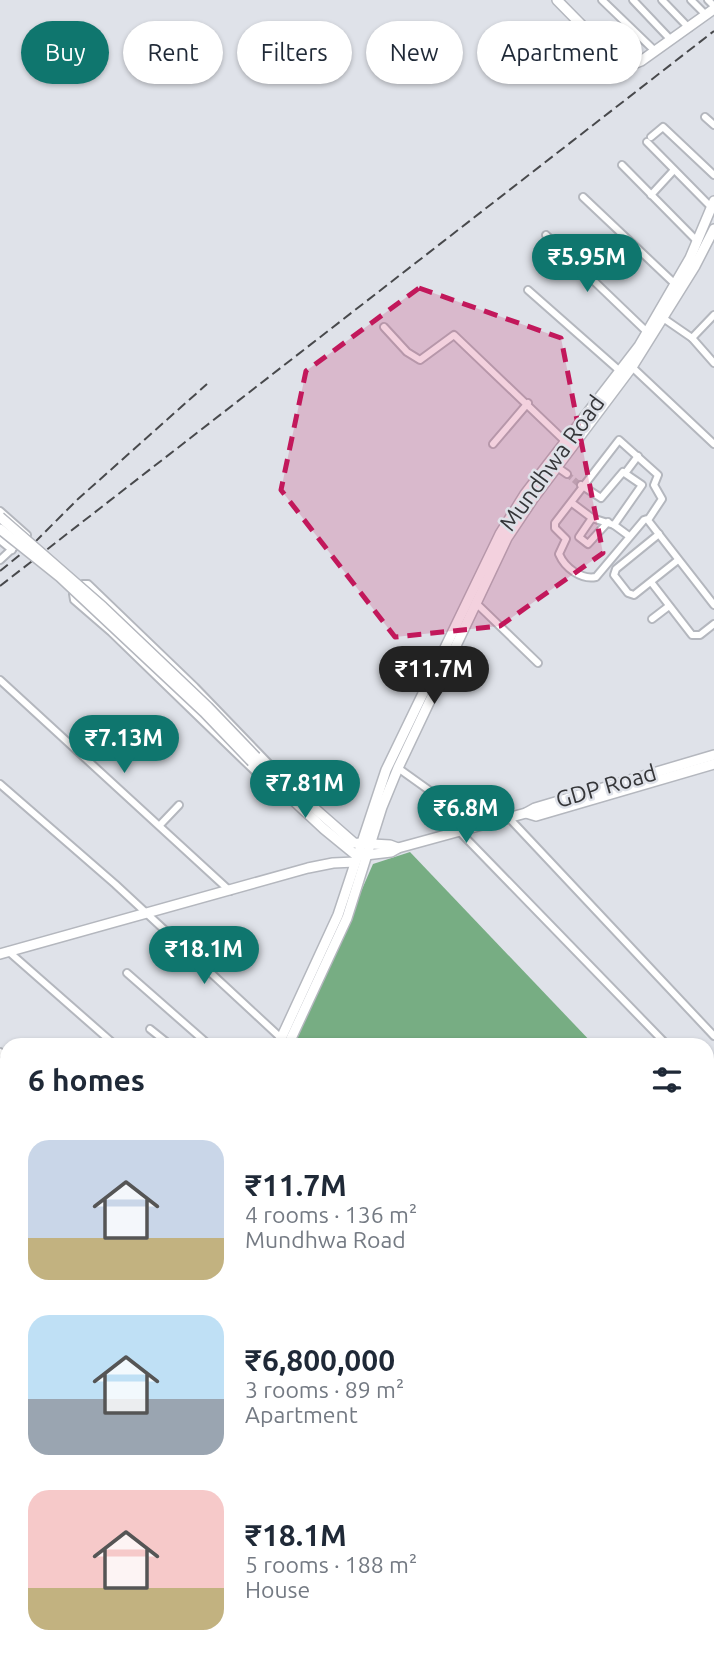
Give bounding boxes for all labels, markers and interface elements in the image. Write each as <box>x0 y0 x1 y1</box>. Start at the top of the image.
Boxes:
chip: Buy <box>21 21 109 84</box>
chip: Rent <box>123 21 223 84</box>
chip: Filters <box>237 21 352 84</box>
chip: New <box>366 21 463 84</box>
chip: Apartment <box>477 21 642 84</box>
pin: ₹5.95M <box>530 234 644 294</box>
text: ₹5.95M <box>548 244 626 269</box>
street label: Mundhwa Road <box>494 390 609 535</box>
pin: ₹11.7M <box>377 646 491 706</box>
text: ₹11.7M <box>395 656 473 681</box>
pin: ₹7.13M <box>67 716 181 775</box>
text: ₹7.13M <box>85 725 163 750</box>
street label: GDP Road <box>553 759 659 812</box>
pin: ₹7.81M <box>248 760 362 820</box>
text: ₹7.81M <box>266 770 344 795</box>
pin: ₹6.8M <box>417 786 515 845</box>
text: ₹6.8M <box>433 795 499 820</box>
pin: ₹18.1M <box>147 926 261 986</box>
text: ₹18.1M <box>165 936 243 961</box>
icon: filters <box>648 1061 686 1099</box>
text: 6 homes <box>28 1063 145 1097</box>
icon: home <box>84 1168 168 1252</box>
text: ₹11.7M <box>245 1168 347 1202</box>
text: 4 rooms · 136 m² <box>245 1202 417 1227</box>
text: Mundhwa Road <box>245 1227 406 1252</box>
icon: home <box>84 1343 168 1427</box>
text: ₹6,800,000 <box>245 1343 395 1377</box>
text: 3 rooms · 89 m² <box>245 1377 404 1402</box>
text: Apartment <box>245 1402 358 1427</box>
icon: home <box>84 1518 168 1602</box>
text: ₹18.1M <box>245 1518 347 1552</box>
text: 5 rooms · 188 m² <box>245 1552 417 1577</box>
text: House <box>245 1577 310 1602</box>

